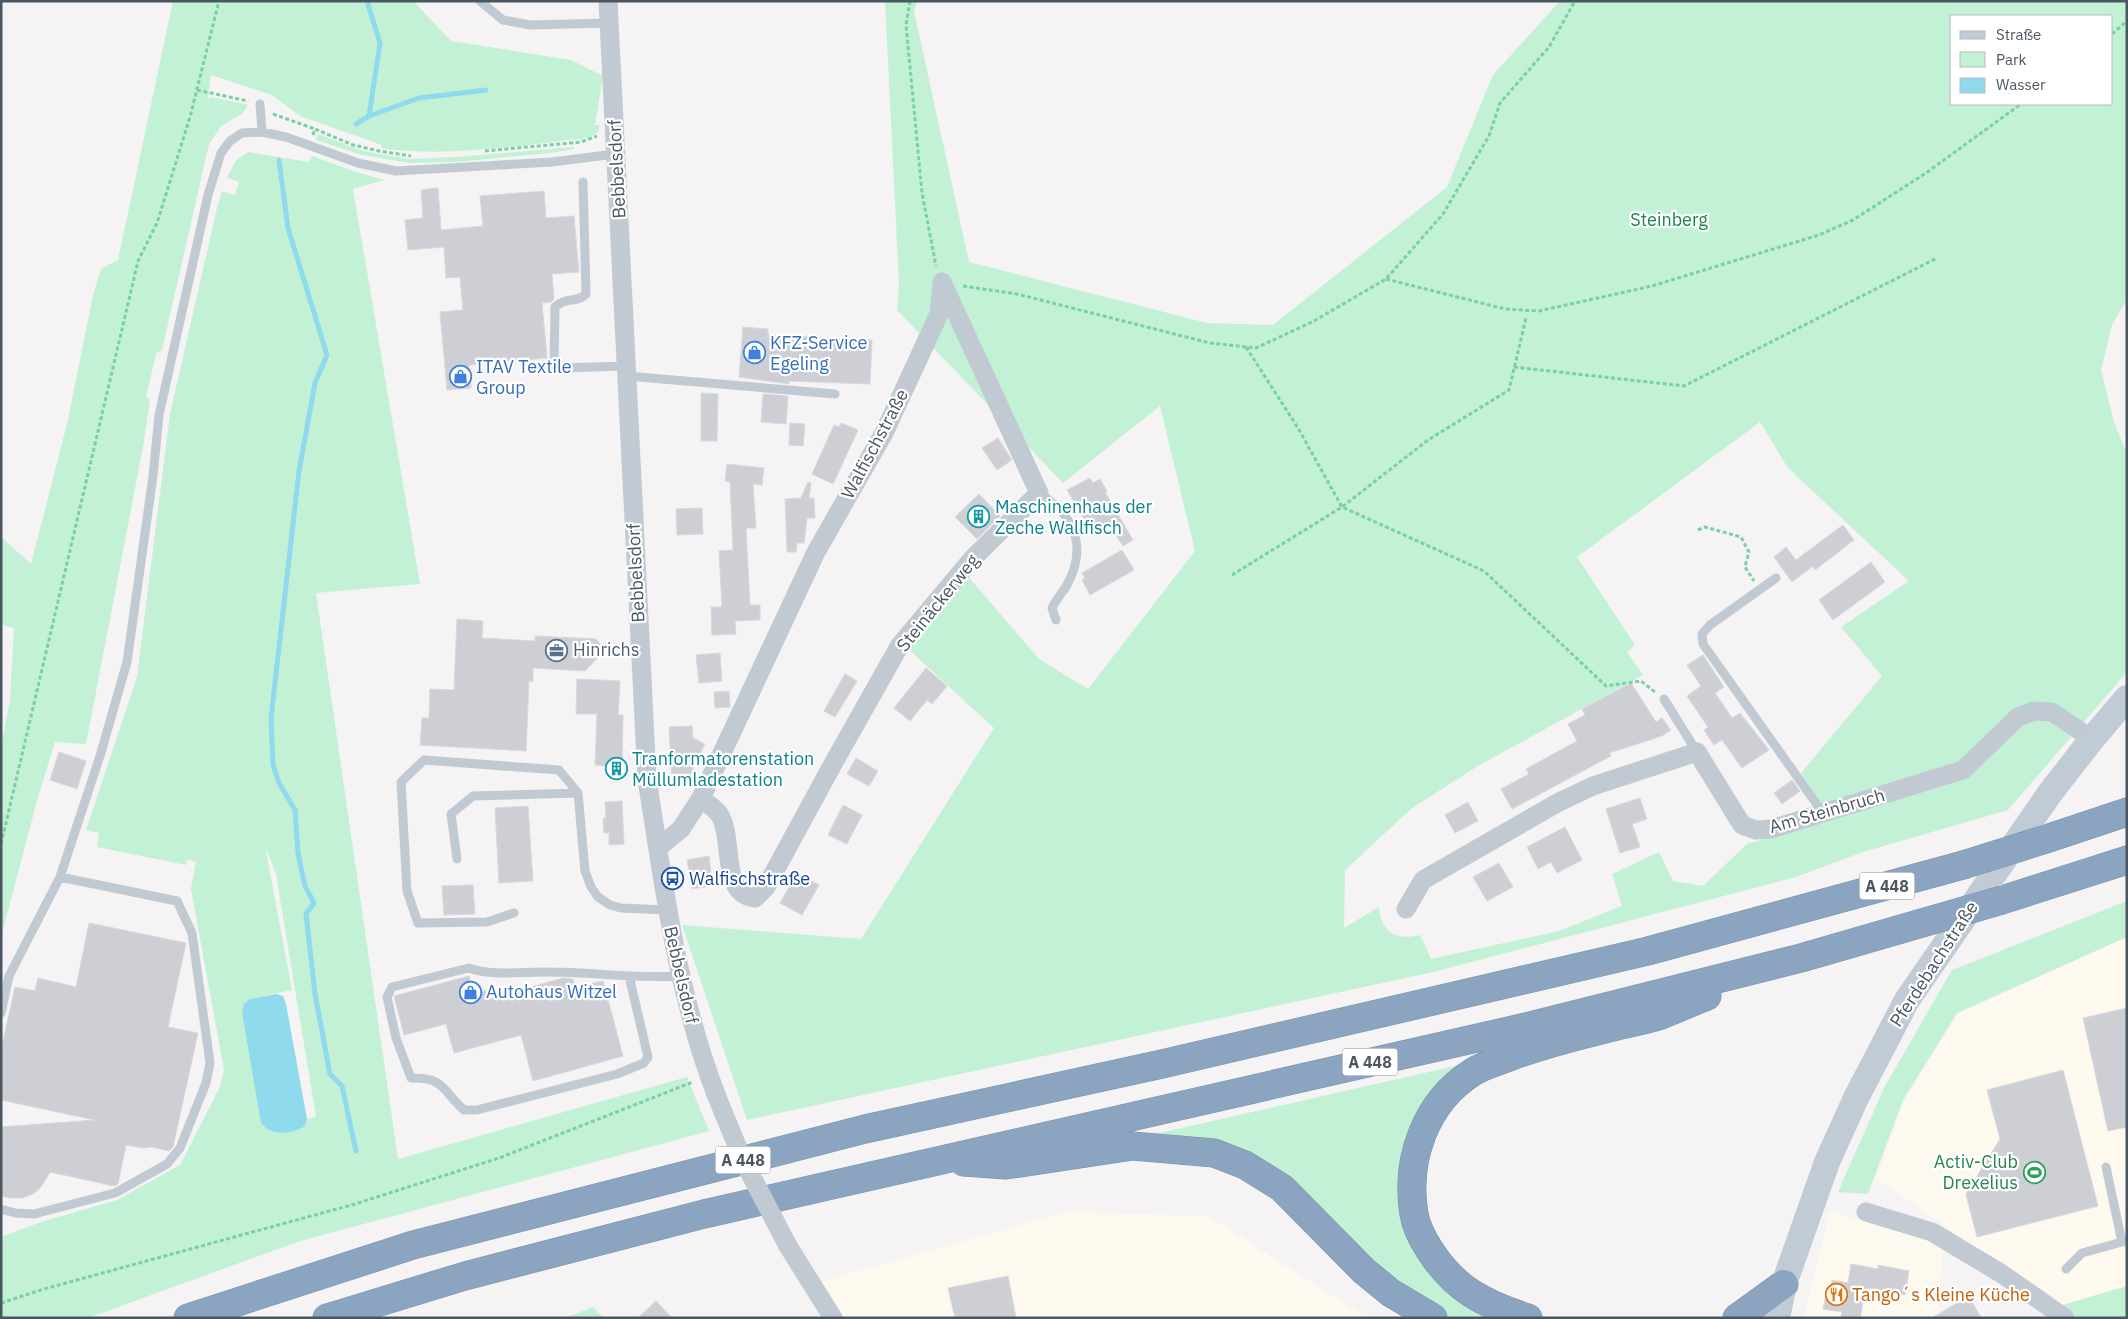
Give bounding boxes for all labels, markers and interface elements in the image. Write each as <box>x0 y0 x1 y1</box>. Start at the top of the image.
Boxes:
legend <box>1950 15 2113 105</box>
text: Straße <box>1996 25 2041 44</box>
text: Park <box>1996 50 2026 69</box>
text: Wasser <box>1996 75 2046 94</box>
street label: Bebbelsdorf <box>602 119 631 219</box>
park label: Steinberg <box>1630 208 1708 231</box>
place label: KFZ-Service Egeling <box>770 331 867 375</box>
shop icon: KFZ-Service Egeling <box>742 341 766 365</box>
place label: ITAV Textile Group <box>476 355 572 399</box>
shop icon: ITAV Textile Group <box>448 365 472 389</box>
street label: Walfischstraße <box>836 385 913 503</box>
place label: Maschinenhaus der Zeche Wallfisch <box>995 495 1152 539</box>
building icon: Maschinenhaus der Zeche Wallfisch <box>967 505 991 529</box>
street label: Bebbelsdorf <box>621 523 650 623</box>
street label: Steinäckerweg <box>891 549 984 656</box>
office icon: Hinrichs <box>545 638 569 662</box>
place label: Hinrichs <box>573 638 640 661</box>
place label: Tranformatorenstation Müllumladestation <box>632 747 814 791</box>
building icon: Tranformatorenstation Müllumladestation <box>604 757 628 781</box>
street label: Am Steinbruch <box>1766 783 1887 838</box>
bus stop icon: Walfischstraße <box>661 867 685 891</box>
place label: Walfischstraße <box>689 867 810 890</box>
road number: A 448 <box>1860 872 1914 899</box>
street label: Pferdebachstraße <box>1884 896 1983 1031</box>
street label: Bebbelsdorf <box>659 924 704 1026</box>
shop icon: Autohaus Witzel <box>458 980 482 1004</box>
place label: Autohaus Witzel <box>486 980 617 1003</box>
road number: A 448 <box>1342 1048 1398 1076</box>
road number: A 448 <box>716 1146 770 1174</box>
place label: Activ-Club Drexelius <box>1934 1150 2018 1194</box>
sports icon: Activ-Club Drexelius <box>2022 1160 2046 1184</box>
restaurant icon: Tango´s Kleine Küche <box>1824 1283 1848 1307</box>
place label: Tango´s Kleine Küche <box>1852 1283 2030 1306</box>

